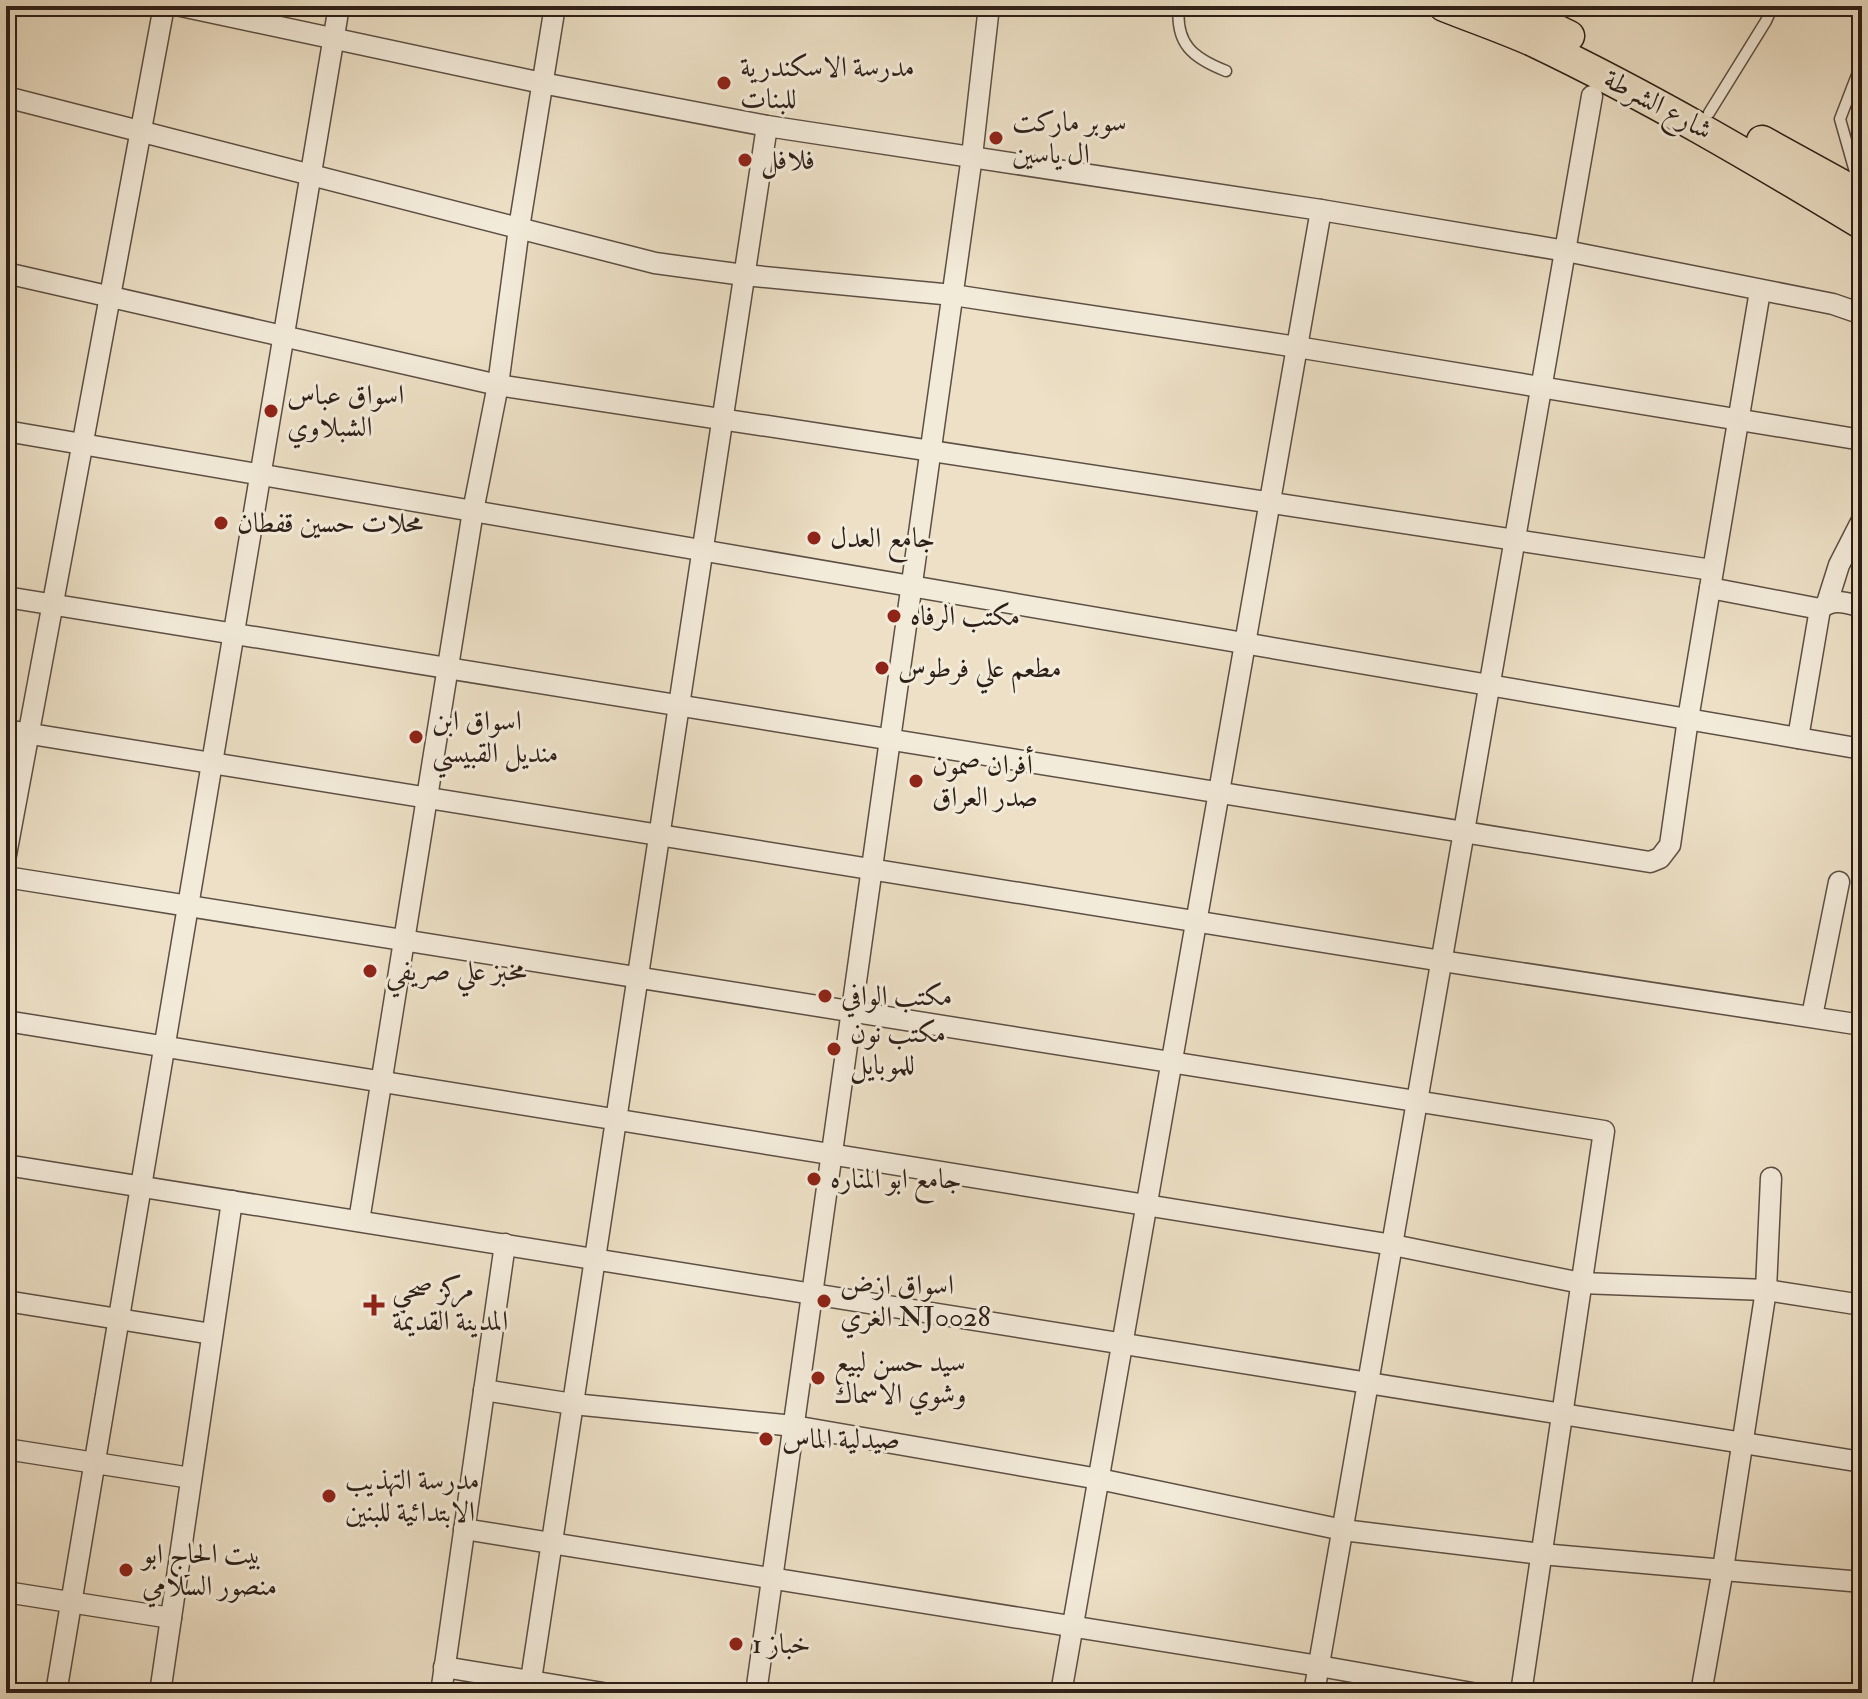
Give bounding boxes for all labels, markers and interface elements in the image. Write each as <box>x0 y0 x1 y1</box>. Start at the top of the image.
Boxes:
place label: مدرسة الاسكندرية للبنات <box>740 50 915 117</box>
street label: شارع الشرطة <box>1595 62 1718 153</box>
marker: مدرسة الاسكندرية للبنات <box>715 74 733 92</box>
place label: سوبر ماركت ال ياسين <box>1012 105 1127 172</box>
marker: سوبر ماركت ال ياسين <box>987 129 1005 147</box>
place label: فلافل <box>761 143 815 179</box>
marker: فلافل <box>736 151 754 169</box>
place label: اسواق عباس الشبلاوي <box>287 378 404 449</box>
marker: اسواق عباس الشبلاوي <box>262 402 280 420</box>
place label: محلات حسين قفطان <box>237 506 423 541</box>
marker: محلات حسين قفطان <box>212 514 230 532</box>
place label: جامع العدل <box>830 521 935 563</box>
marker: جامع العدل <box>805 529 823 547</box>
place label: مكتب الرفاه <box>910 599 1020 634</box>
marker: مكتب الرفاه <box>885 607 903 625</box>
place label: مطعم علي فرطوس <box>898 651 1062 694</box>
marker: مطعم علي فرطوس <box>873 659 891 677</box>
place label: اسواق ابن منديل القبيسي <box>432 704 558 779</box>
marker: اسواق ابن منديل القبيسي <box>407 728 425 746</box>
place label: أفران صمون صدر العراق <box>932 745 1038 815</box>
marker: أفران صمون صدر العراق <box>907 772 925 790</box>
place label: مخبز علي صريفي <box>386 954 527 998</box>
marker: مخبز علي صريفي <box>361 962 379 980</box>
place label: مكتب الوافي <box>841 979 952 1018</box>
marker: مكتب الوافي <box>816 987 834 1005</box>
place label: مكتب نون للموبايل <box>850 1016 946 1084</box>
marker: مكتب نون للموبايل <box>825 1040 843 1058</box>
place label: جامع ابو المناره <box>830 1162 962 1204</box>
marker: جامع ابو المناره <box>805 1170 823 1188</box>
place label: اسواق ازض الغري NJ0028 <box>840 1268 991 1339</box>
place label: مركز صحي المدينة القديمة <box>392 1272 508 1339</box>
marker: اسواق ازض الغري NJ0028 <box>815 1292 833 1310</box>
marker: مركز صحي المدينة القديمة <box>363 1294 385 1316</box>
place label: سيد حسن لبيع وشوي الاسماك <box>834 1345 966 1416</box>
marker: سيد حسن لبيع وشوي الاسماك <box>809 1369 827 1387</box>
place label: صيدلية الماس <box>782 1422 900 1457</box>
marker: صيدلية الماس <box>757 1430 775 1448</box>
place label: مدرسة التهذيب الابتدائية للبنين <box>345 1463 480 1530</box>
marker: مدرسة التهذيب الابتدائية للبنين <box>320 1487 338 1505</box>
place label: بيت الحاج ابو منصور السلامي <box>139 1537 277 1608</box>
marker: بيت الحاج ابو منصور السلامي <box>117 1561 135 1579</box>
place label: خباز 1 <box>752 1627 811 1662</box>
marker: خباز 1 <box>727 1635 745 1653</box>

